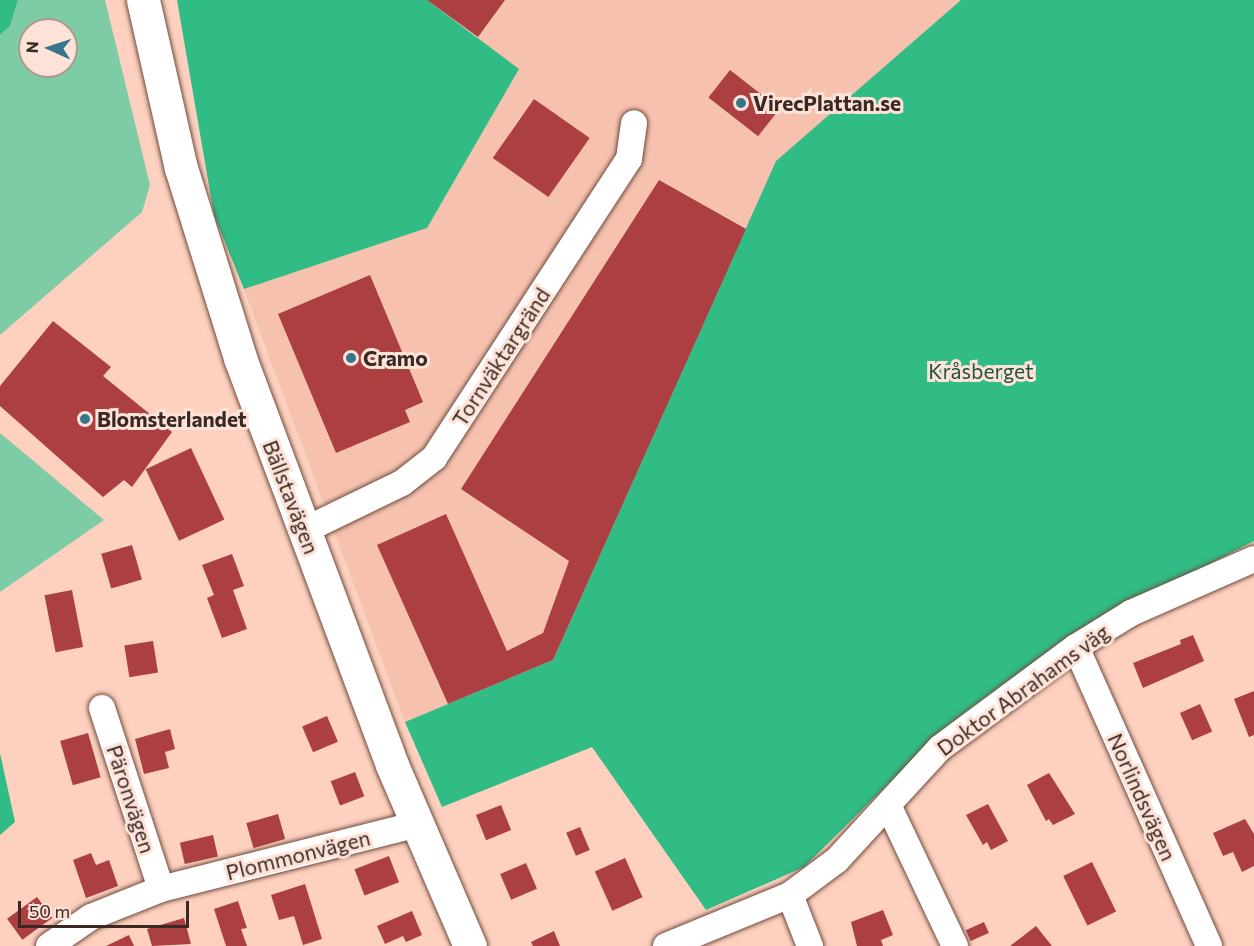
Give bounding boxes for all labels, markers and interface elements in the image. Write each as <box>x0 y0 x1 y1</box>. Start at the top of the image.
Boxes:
north arrow <box>18 18 78 78</box>
text: N <box>22 41 41 54</box>
place label: VirecPlattan.se <box>753 90 901 116</box>
marker: VirecPlattan.se <box>734 96 748 110</box>
street label: Tornväktargränd <box>447 283 555 431</box>
place label: Cramo <box>363 345 428 371</box>
marker: Cramo <box>344 351 358 365</box>
park label: Kråsberget <box>928 358 1034 384</box>
place label: Blomsterlandet <box>97 406 247 432</box>
marker: Blomsterlandet <box>78 412 92 426</box>
street label: Bällstavägen <box>258 437 324 557</box>
street label: Doktor Abrahams väg <box>932 619 1114 761</box>
street label: Norlindsvägen <box>1103 729 1181 865</box>
street label: Päronvägen <box>102 742 160 856</box>
street label: Plommonvägen <box>223 825 373 885</box>
scale bar <box>21 889 192 927</box>
text: 50 m <box>29 900 70 922</box>

